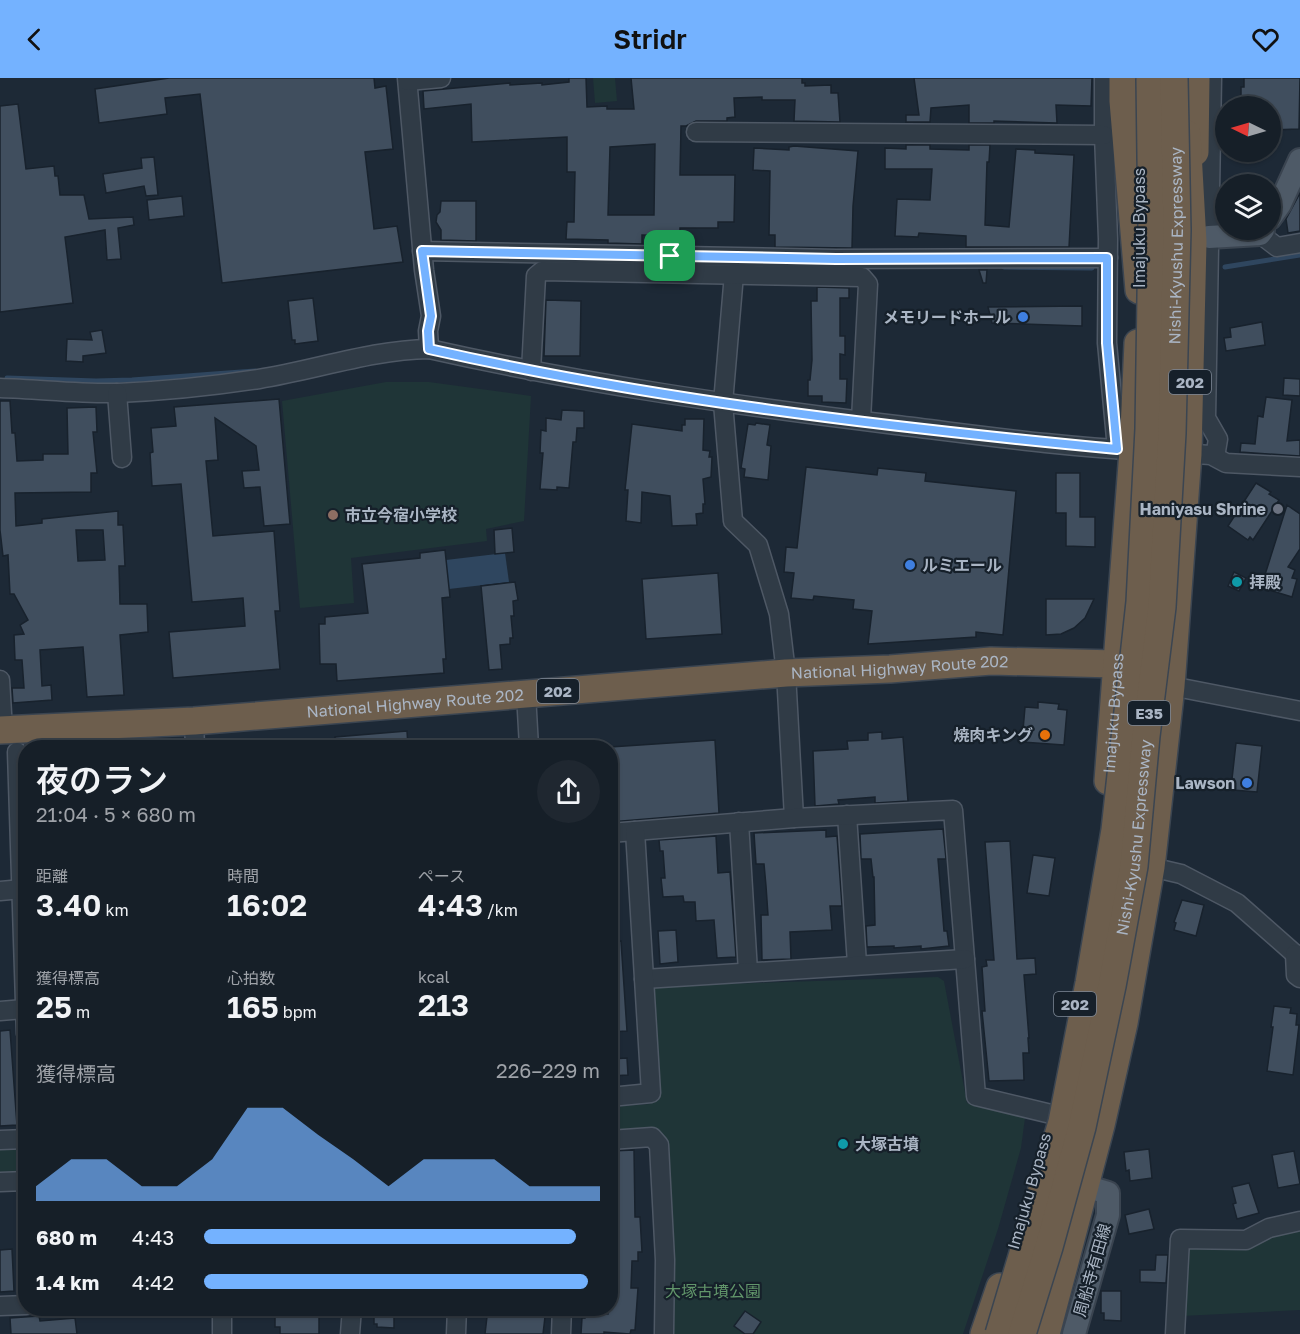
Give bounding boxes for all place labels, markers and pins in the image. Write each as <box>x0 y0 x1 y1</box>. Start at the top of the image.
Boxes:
pin <box>644 230 695 281</box>
place label: メモリードホール <box>883 307 1011 327</box>
marker: メモリードホール <box>1016 310 1030 324</box>
place label: Haniyasu Shrine <box>1140 499 1266 519</box>
marker: Haniyasu Shrine <box>1271 502 1285 516</box>
place label: 市立今宿小学校 <box>345 505 457 525</box>
marker: 市立今宿小学校 <box>326 508 340 522</box>
place label: ルミエール <box>922 555 1002 575</box>
marker: ルミエール <box>903 558 917 572</box>
place label: 拝殿 <box>1249 572 1281 592</box>
marker: 拝殿 <box>1230 575 1244 589</box>
place label: 焼肉キング <box>953 725 1033 745</box>
marker: 焼肉キング <box>1038 728 1052 742</box>
place label: Lawson <box>1175 773 1235 793</box>
marker: Lawson <box>1240 776 1254 790</box>
place label: 大塚古墳 <box>855 1134 919 1154</box>
marker: 大塚古墳 <box>836 1137 850 1151</box>

